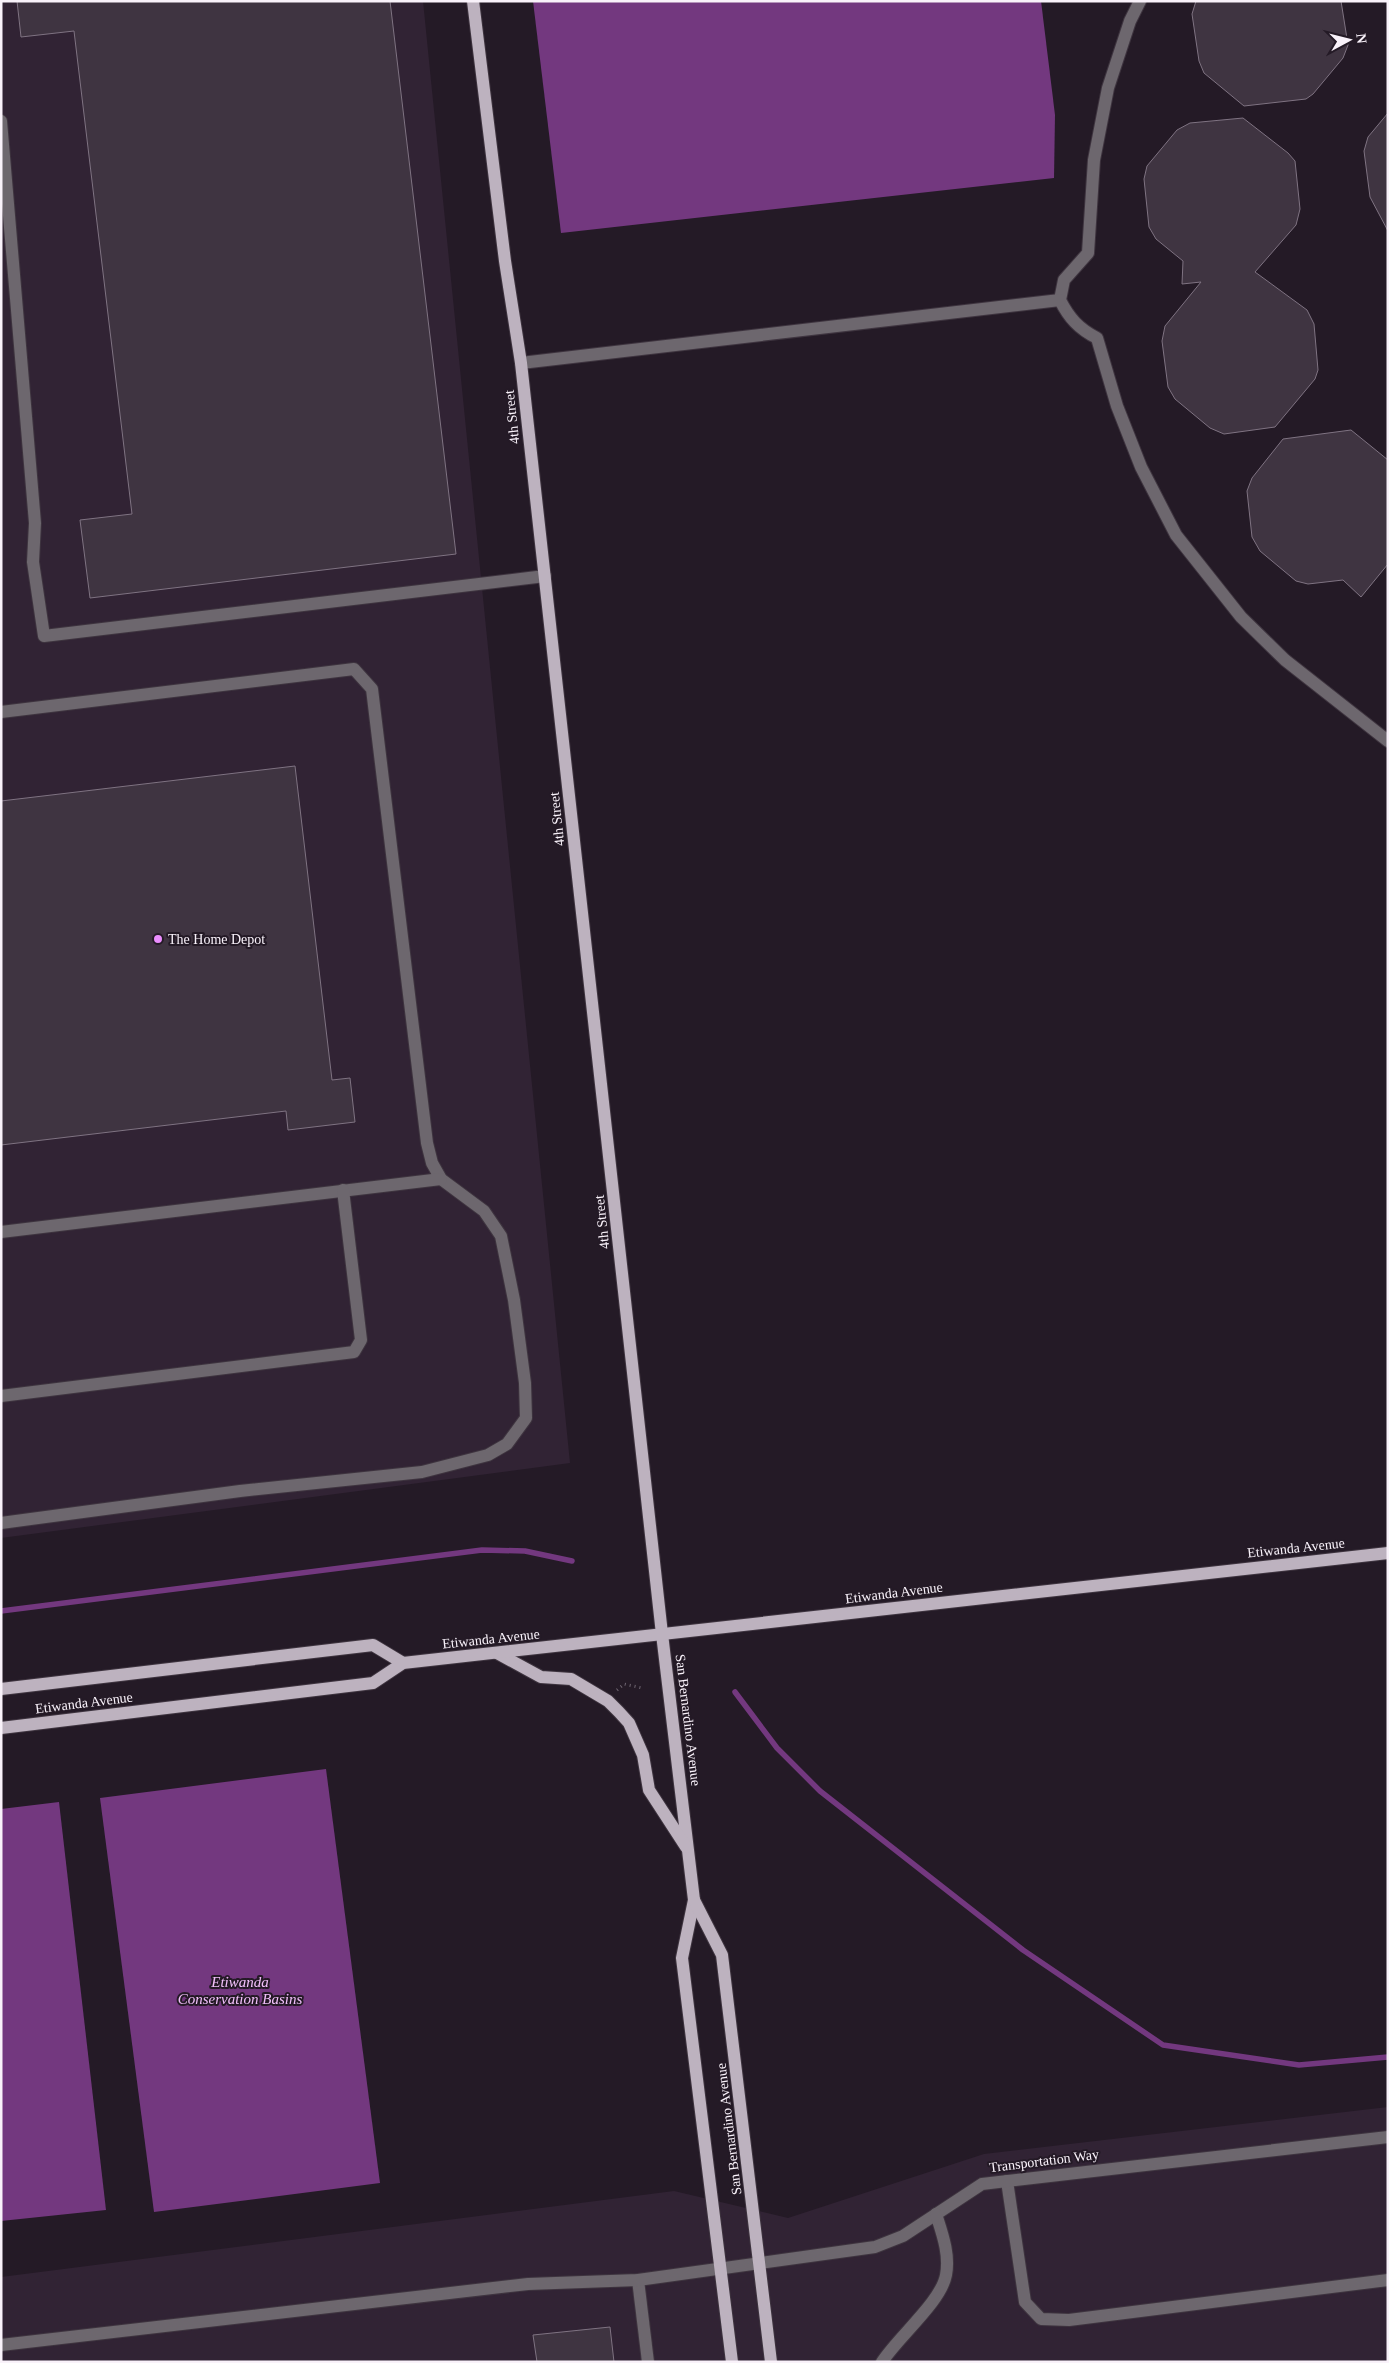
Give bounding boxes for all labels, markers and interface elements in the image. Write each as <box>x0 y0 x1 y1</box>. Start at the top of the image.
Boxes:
north arrow <box>1324 15 1374 65</box>
text: N <box>1353 33 1369 44</box>
street label: 4th Street <box>502 389 522 445</box>
street label: 4th Street <box>547 791 567 847</box>
place label: The Home Depot <box>168 932 265 947</box>
marker: The Home Depot <box>152 933 164 945</box>
street label: 4th Street <box>592 1194 612 1250</box>
street label: Etiwanda Avenue <box>1246 1535 1346 1561</box>
street label: Etiwanda Avenue <box>844 1580 944 1606</box>
street label: Etiwanda Avenue <box>441 1626 541 1652</box>
street label: San Bernardino Avenue <box>672 1653 704 1787</box>
street label: Etiwanda Avenue <box>34 1690 134 1716</box>
water label: Etiwanda Conservation Basins <box>178 1974 302 2007</box>
street label: San Bernardino Avenue <box>713 2062 745 2196</box>
street label: Transportation Way <box>988 2147 1100 2175</box>

